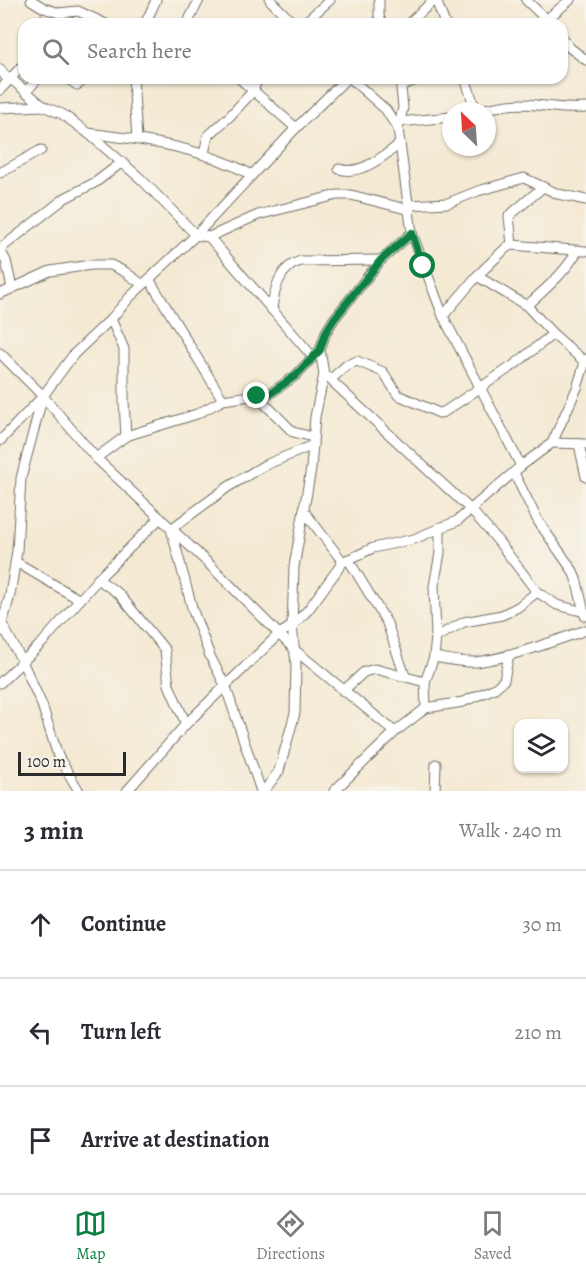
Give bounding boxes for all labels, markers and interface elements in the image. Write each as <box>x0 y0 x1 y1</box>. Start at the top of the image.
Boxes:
search box <box>18 18 568 84</box>
icon: search <box>39 35 72 68</box>
text: Search here <box>87 36 192 66</box>
north arrow <box>442 102 496 156</box>
route start <box>409 252 435 278</box>
route end <box>243 382 269 408</box>
map controls <box>514 719 568 773</box>
button: layers <box>514 719 568 773</box>
scale bar <box>18 749 126 776</box>
text: 100 m <box>27 751 66 773</box>
text: 3 min <box>24 813 84 848</box>
text: Walk · 240 m <box>459 817 562 844</box>
icon: ahead <box>24 908 57 941</box>
text: Continue <box>81 909 166 939</box>
text: 30 m <box>522 911 562 938</box>
icon: left <box>24 1016 57 1049</box>
text: Turn left <box>81 1017 161 1047</box>
text: 210 m <box>514 1019 562 1046</box>
icon: arrive <box>24 1124 57 1157</box>
text: Arrive at destination <box>81 1125 270 1155</box>
tab: Map <box>74 1207 107 1265</box>
tab: Directions <box>256 1207 325 1265</box>
tab: Saved <box>474 1207 512 1265</box>

